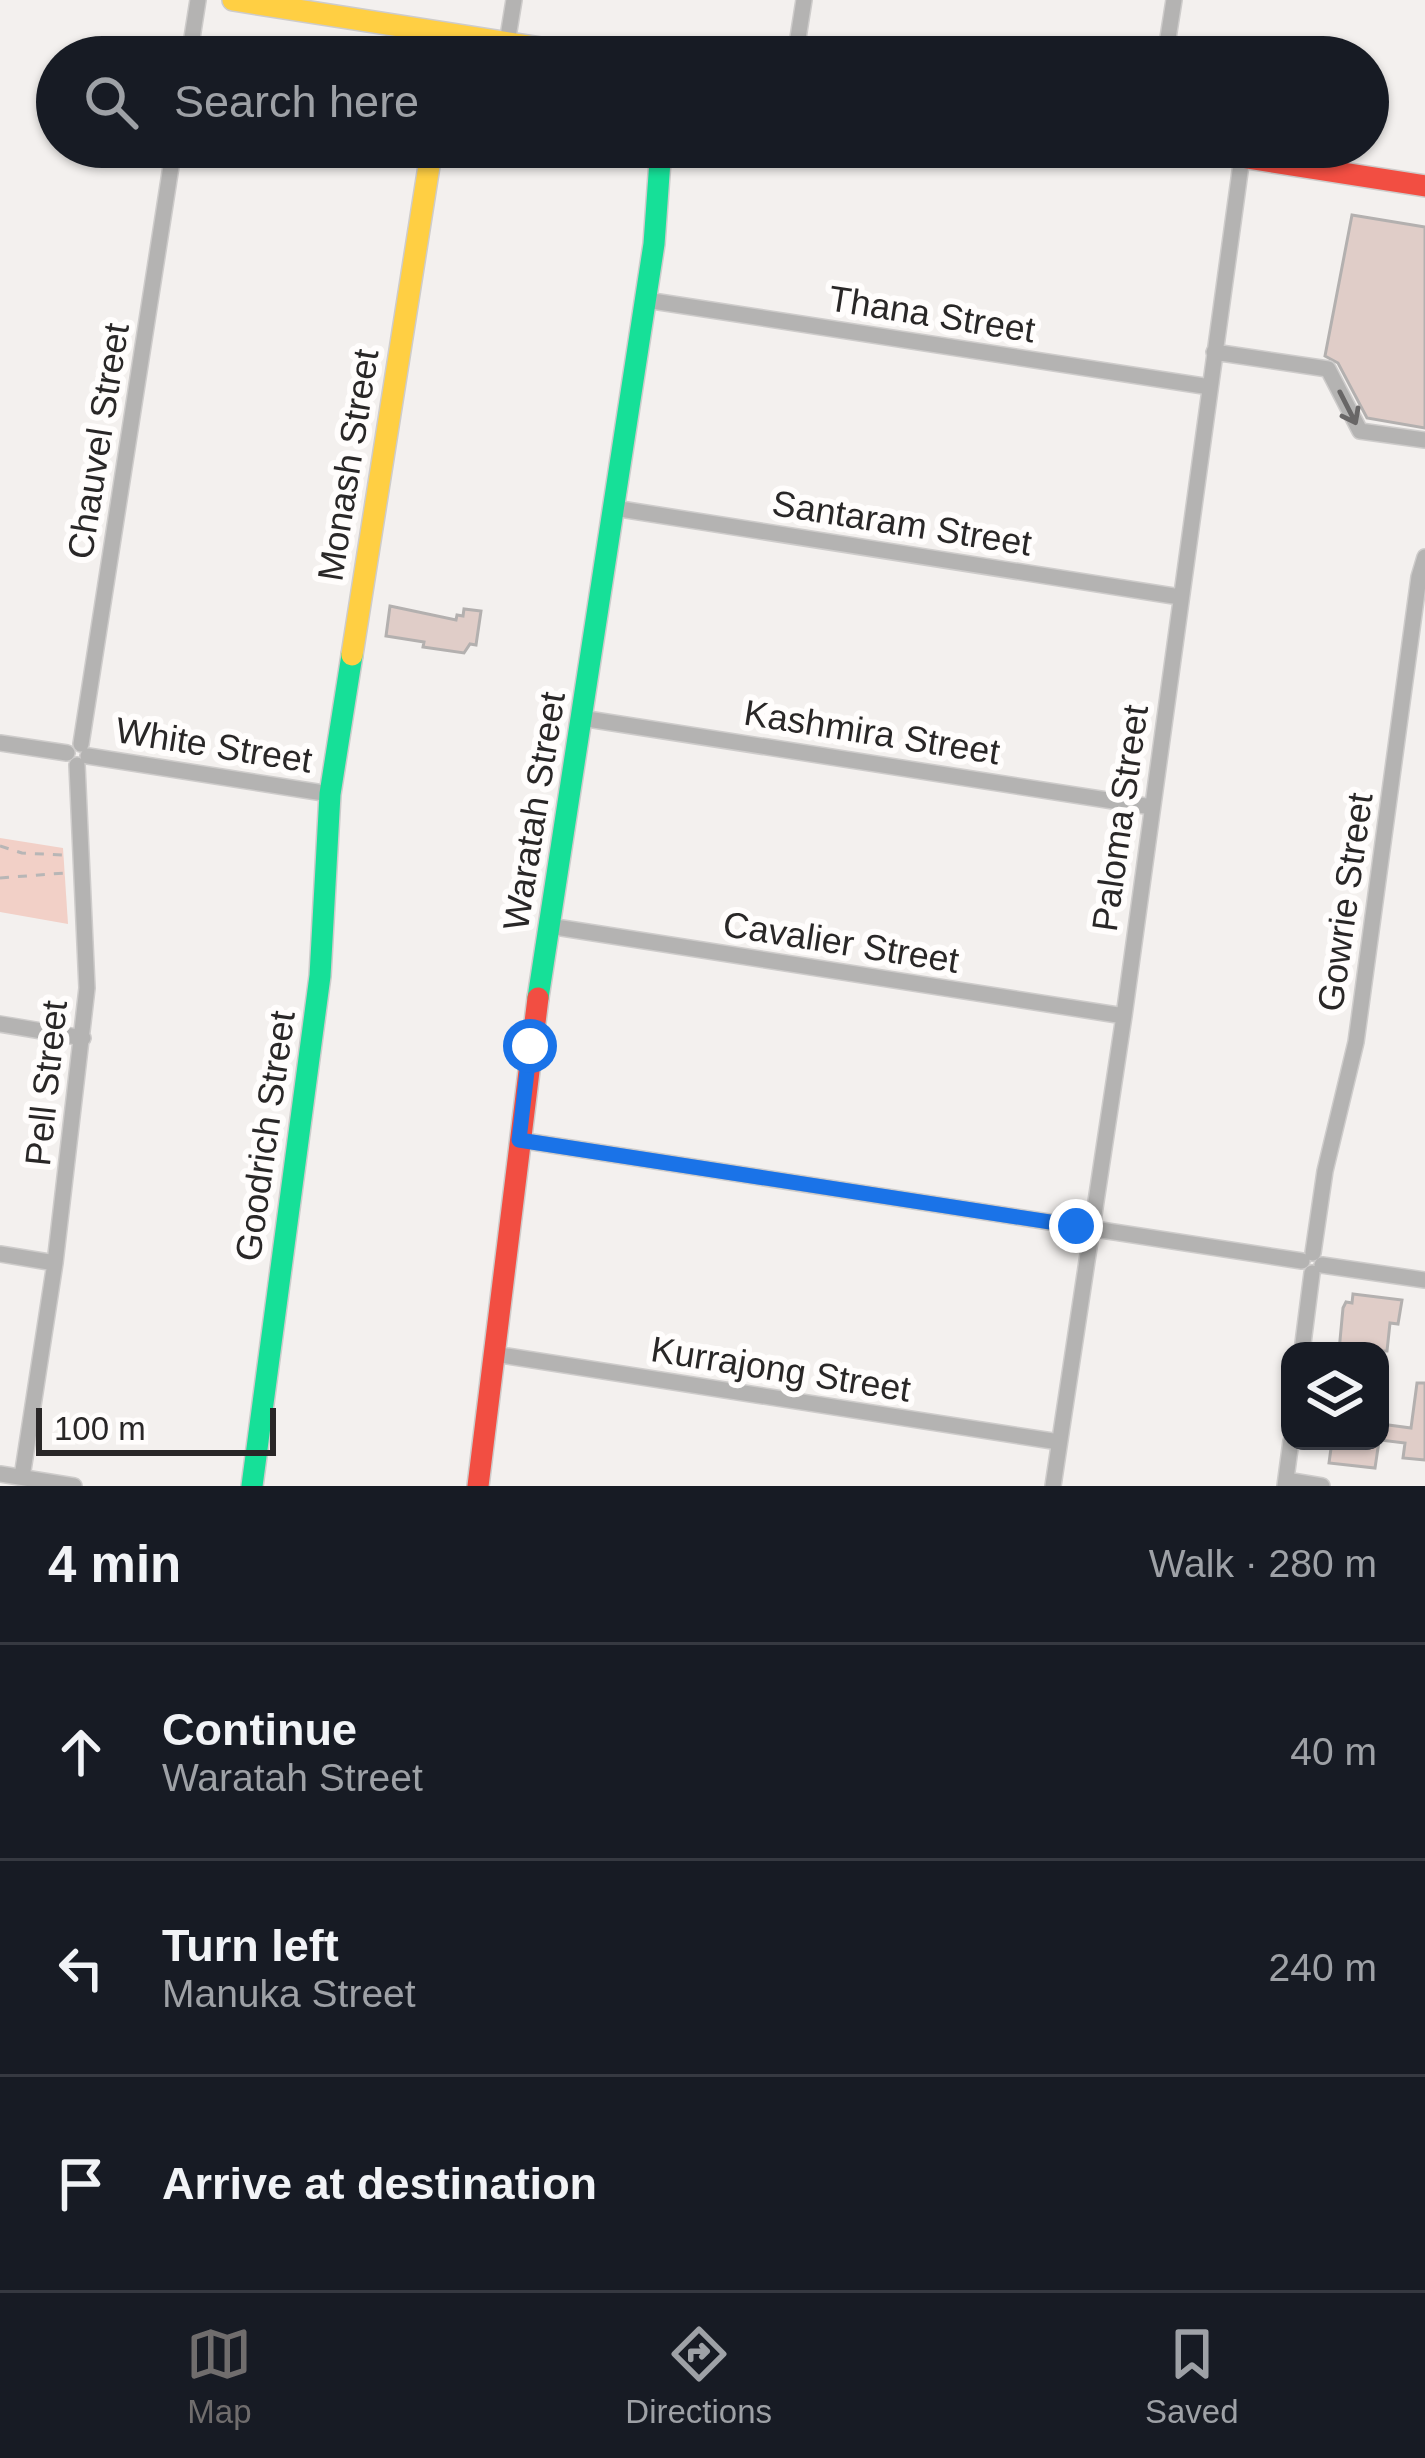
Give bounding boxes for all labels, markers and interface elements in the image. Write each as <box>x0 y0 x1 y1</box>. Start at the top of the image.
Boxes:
search box <box>36 36 1389 168</box>
icon: search <box>78 69 144 135</box>
text: Search here <box>174 76 419 127</box>
street label: Thana Street <box>826 277 1038 351</box>
street label: Chauvel Street <box>59 320 137 562</box>
street label: Monash Street <box>309 346 387 584</box>
one-way arrow <box>1337 390 1360 425</box>
street label: Santaram Street <box>769 482 1035 564</box>
street label: Waratah Street <box>495 689 573 933</box>
street label: Kashmira Street <box>741 692 1003 772</box>
street label: Paloma Street <box>1084 702 1156 934</box>
street label: White Street <box>113 709 315 781</box>
street label: Gowrie Street <box>1309 790 1381 1014</box>
street label: Cavalier Street <box>720 903 962 981</box>
street label: Pell Street <box>17 998 75 1168</box>
street label: Goodrich Street <box>227 1008 303 1264</box>
route start <box>503 1019 557 1073</box>
route end <box>1049 1199 1103 1253</box>
street label: Kurrajong Street <box>648 1328 914 1410</box>
map controls <box>1281 1342 1389 1450</box>
button: layers <box>1281 1342 1389 1450</box>
scale bar <box>36 1402 276 1455</box>
text: 100 m <box>54 1410 146 1447</box>
text: 4 min <box>48 1536 181 1593</box>
text: Walk · 280 m <box>1149 1542 1377 1585</box>
text: Continue <box>162 1704 357 1755</box>
icon: ahead <box>48 1719 114 1785</box>
text: 40 m <box>1290 1730 1377 1773</box>
text: Waratah Street <box>162 1756 423 1799</box>
text: Turn left <box>162 1920 339 1971</box>
icon: left <box>48 1935 114 2001</box>
text: 240 m <box>1269 1946 1377 1989</box>
text: Manuka Street <box>162 1972 416 2015</box>
icon: arrive <box>48 2151 114 2217</box>
text: Arrive at destination <box>162 2158 597 2209</box>
tab: Map <box>186 2321 252 2431</box>
tab: Directions <box>625 2321 772 2431</box>
tab: Saved <box>1145 2321 1239 2431</box>

